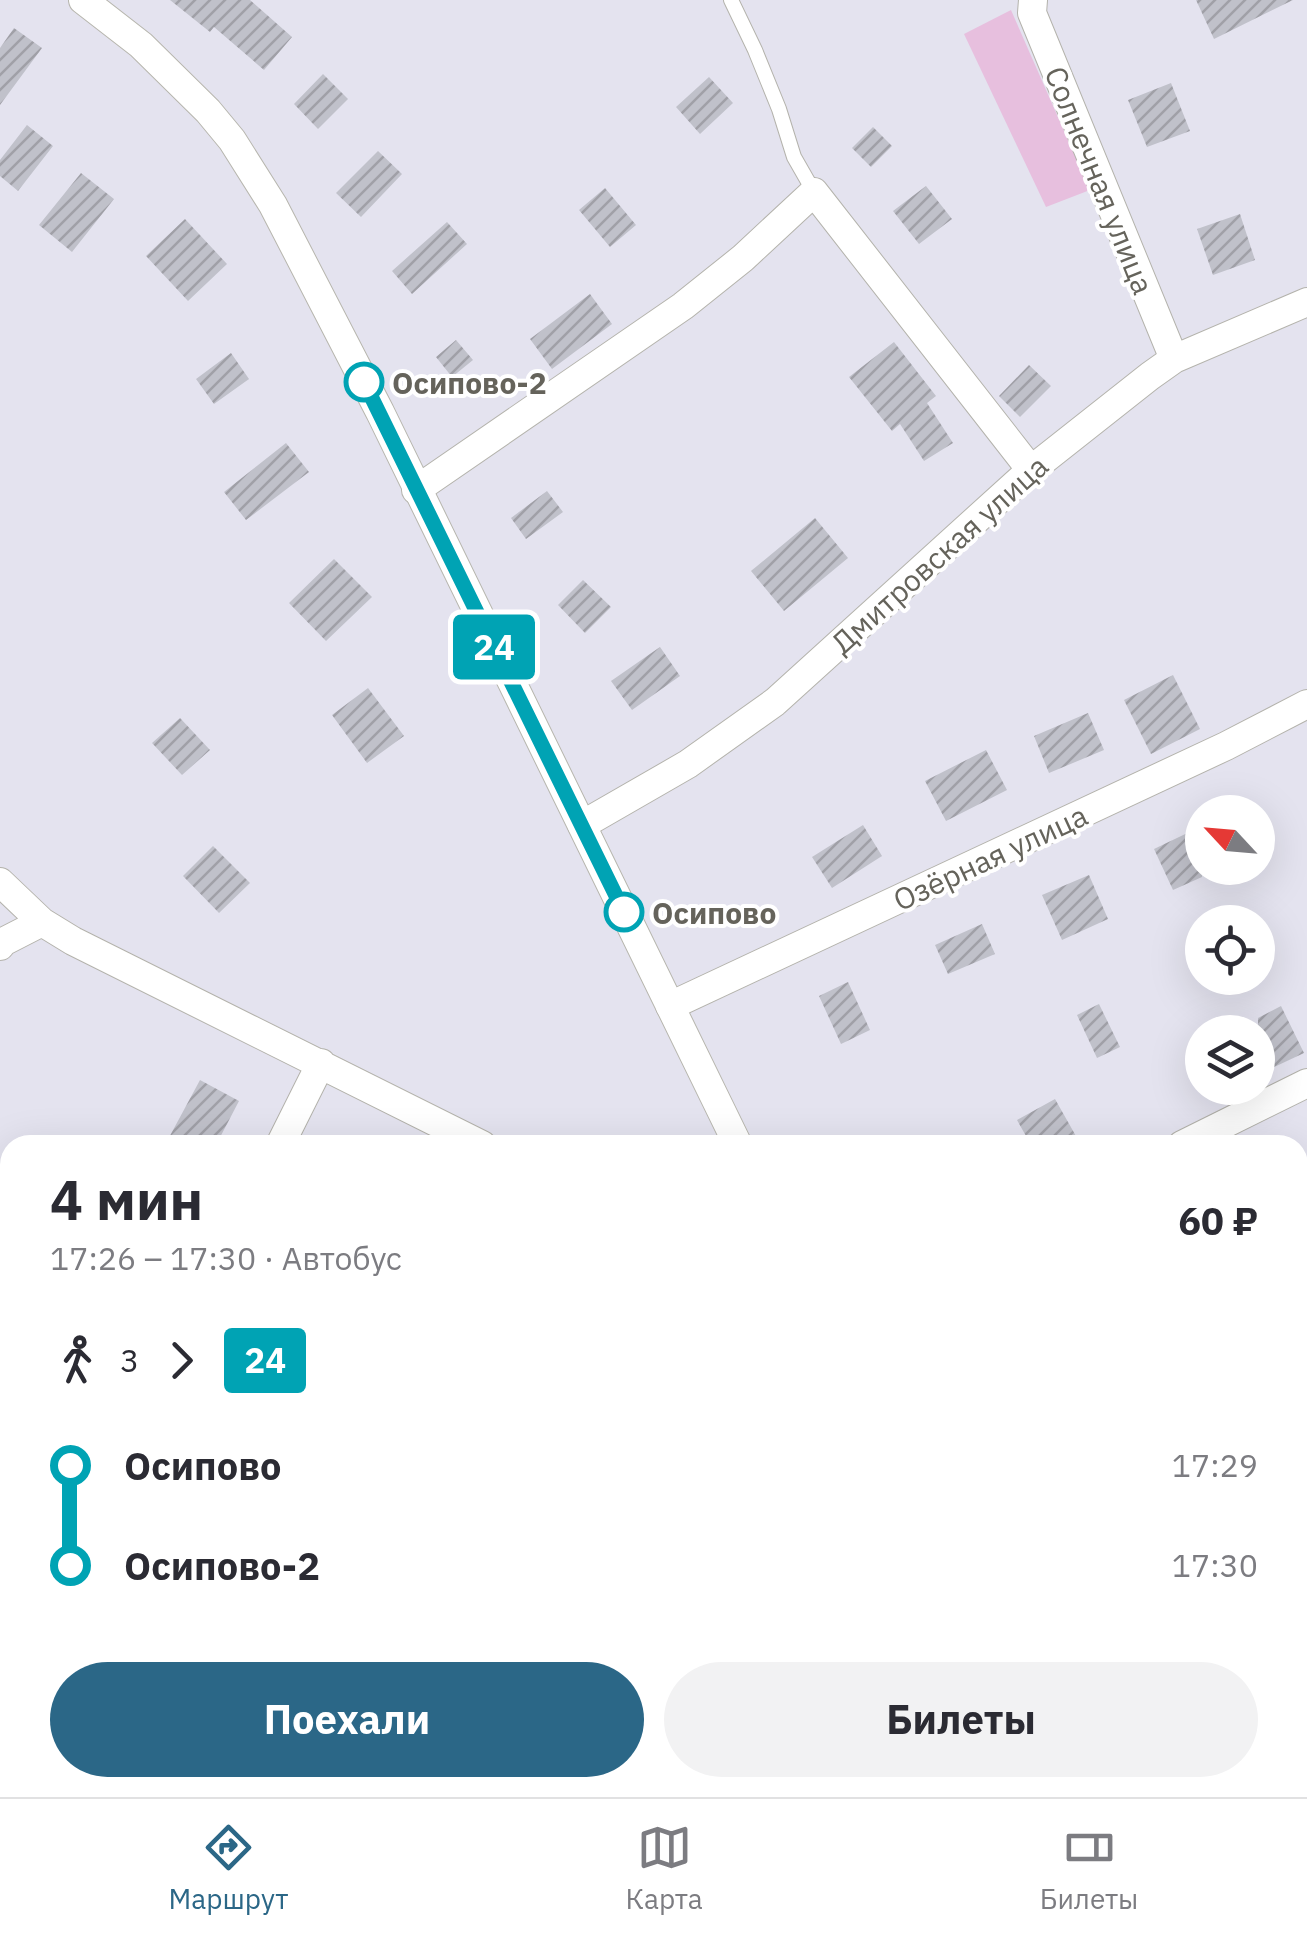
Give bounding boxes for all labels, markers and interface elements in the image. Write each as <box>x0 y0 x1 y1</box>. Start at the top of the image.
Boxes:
street label: Солнечная улица <box>1037 60 1163 300</box>
marker: Осипово-2 <box>345 363 383 401</box>
place label: Осипово-2 <box>392 363 547 402</box>
street label: Дмитровская улица <box>822 446 1056 662</box>
line badge: 24 <box>449 614 539 680</box>
text: 24 <box>473 624 515 670</box>
street label: Озёрная улица <box>887 795 1093 919</box>
north arrow <box>1185 795 1275 885</box>
map controls <box>1185 795 1275 1105</box>
marker: Осипово <box>605 893 643 931</box>
place label: Осипово <box>652 893 776 932</box>
button: locate <box>1185 905 1275 995</box>
button: layers <box>1185 1015 1275 1105</box>
text: 4 мин <box>50 1164 203 1235</box>
text: 60 ₽ <box>1178 1196 1258 1245</box>
text: 17:26 – 17:30 · Автобус <box>50 1237 402 1279</box>
icon: walk <box>50 1333 105 1388</box>
icon: forward <box>154 1333 209 1388</box>
text: 24 <box>244 1337 286 1383</box>
text: 3 <box>120 1339 139 1381</box>
text: Осипово <box>124 1441 281 1490</box>
text: 17:29 <box>1172 1444 1258 1486</box>
text: Осипово-2 <box>124 1541 320 1590</box>
text: 17:30 <box>1172 1544 1258 1586</box>
button: Поехали <box>50 1662 644 1777</box>
button: Билеты <box>664 1662 1258 1777</box>
tab: Маршрут <box>169 1820 288 1917</box>
tab: Карта <box>626 1820 703 1917</box>
tab: Билеты <box>1040 1820 1138 1917</box>

